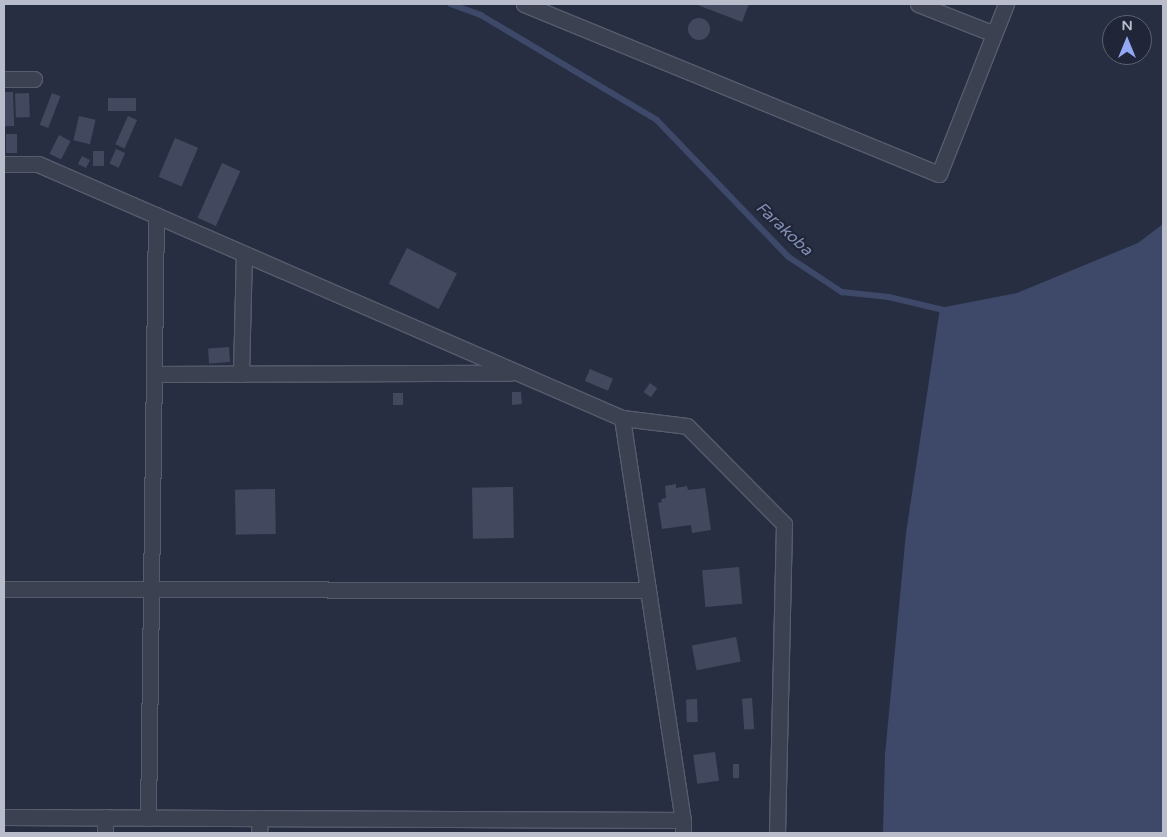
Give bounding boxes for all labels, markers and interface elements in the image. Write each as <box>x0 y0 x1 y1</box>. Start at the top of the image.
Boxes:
north arrow <box>1102 15 1152 65</box>
text: N <box>1121 17 1133 34</box>
water label: Farakoba <box>752 198 816 260</box>

